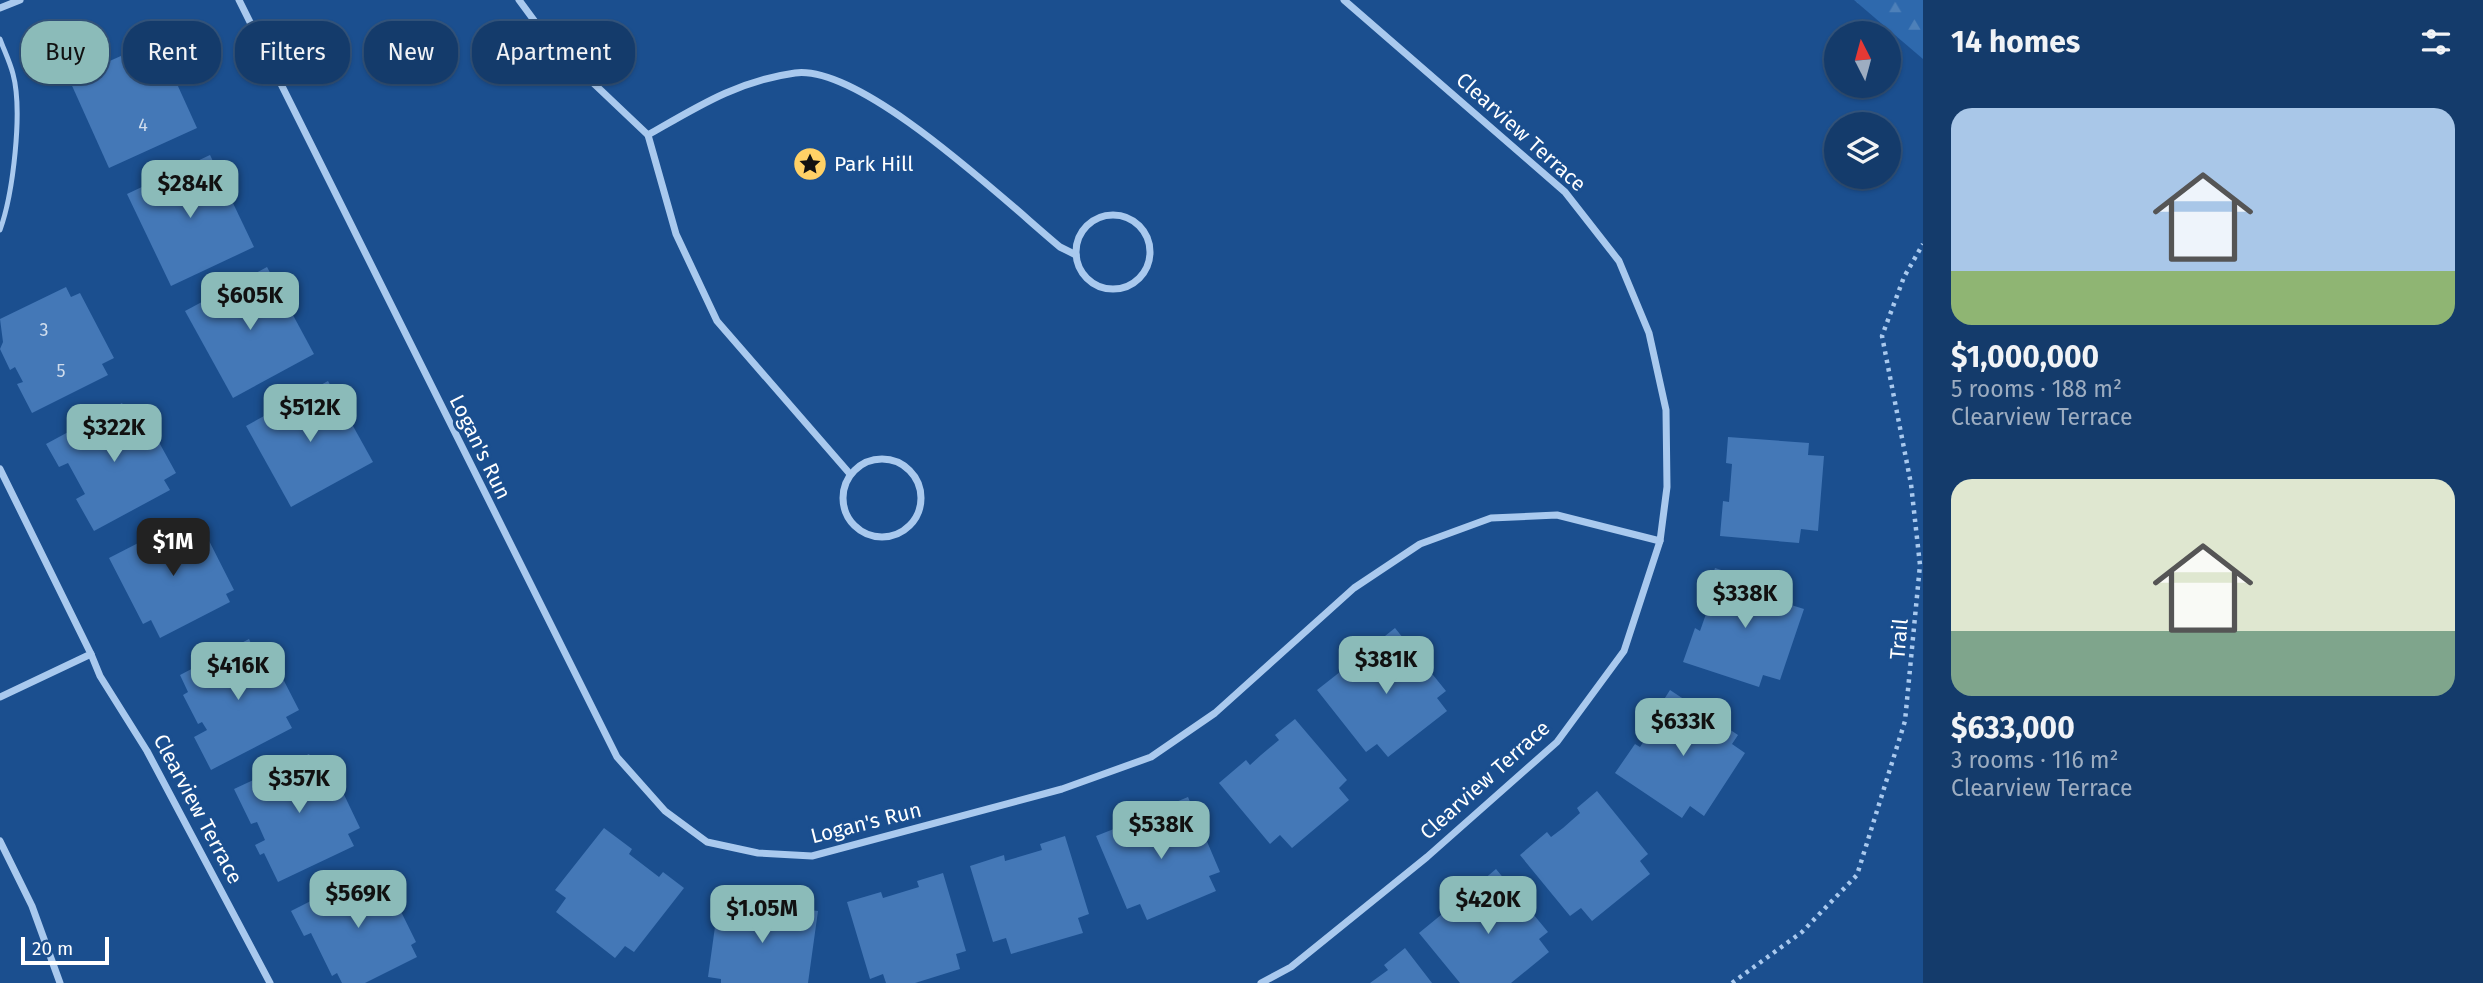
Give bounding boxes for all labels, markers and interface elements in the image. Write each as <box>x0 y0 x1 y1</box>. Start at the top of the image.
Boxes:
chip: Buy <box>21 21 109 84</box>
chip: Rent <box>123 21 221 84</box>
chip: Filters <box>235 21 350 84</box>
chip: New <box>364 21 458 84</box>
chip: Apartment <box>472 21 635 84</box>
north arrow <box>1824 21 1900 98</box>
map controls <box>1824 21 1901 189</box>
icon: filters <box>2417 23 2455 61</box>
text: 14 homes <box>1951 24 2080 60</box>
street label: Clearview Terrace <box>1451 67 1591 197</box>
button: layers <box>1824 112 1901 189</box>
house number: 4 <box>138 114 148 136</box>
place icon: Park Hill <box>791 145 829 183</box>
place label: Park Hill <box>834 151 913 177</box>
icon: home <box>2140 154 2266 280</box>
pin: $284K <box>141 160 239 220</box>
text: $284K <box>157 169 223 197</box>
pin: $605K <box>201 272 299 332</box>
text: $605K <box>217 281 283 309</box>
house number: 3 <box>40 319 48 341</box>
text: $1,000,000 <box>1951 339 2099 375</box>
house number: 5 <box>56 360 66 382</box>
text: 5 rooms · 188 m² <box>1951 375 2122 403</box>
pin: $512K <box>261 384 359 444</box>
street label: Logan's Run <box>443 390 517 504</box>
text: $512K <box>280 393 340 421</box>
text: Clearview Terrace <box>1951 403 2133 431</box>
pin: $322K <box>65 405 163 464</box>
text: $322K <box>83 413 145 441</box>
pin: $1M <box>139 518 207 578</box>
icon: home <box>2140 525 2266 651</box>
text: $1M <box>153 527 193 555</box>
pin: $338K <box>1696 570 1794 630</box>
text: $338K <box>1713 579 1777 607</box>
street label: Trail <box>1884 617 1914 661</box>
pin: $381K <box>1337 636 1435 696</box>
pin: $416K <box>189 642 287 702</box>
text: $381K <box>1355 645 1417 673</box>
text: $416K <box>207 651 269 679</box>
pin: $633K <box>1634 698 1732 758</box>
text: $633K <box>1651 707 1715 735</box>
text: $633,000 <box>1951 710 2075 746</box>
street label: Clearview Terrace <box>1415 715 1555 845</box>
street label: Clearview Terrace <box>148 730 248 888</box>
text: 3 rooms · 116 m² <box>1951 746 2119 774</box>
pin: $357K <box>250 756 348 815</box>
text: $357K <box>268 764 330 792</box>
text: Clearview Terrace <box>1951 774 2133 802</box>
street label: Logan's Run <box>808 797 924 849</box>
pin: $538K <box>1112 802 1210 861</box>
text: $538K <box>1129 810 1193 838</box>
pin: $569K <box>309 870 407 930</box>
pin: $420K <box>1439 876 1537 936</box>
text: $569K <box>325 879 391 907</box>
text: $420K <box>1455 885 1521 913</box>
pin: $1.05M <box>705 886 819 945</box>
text: $1.05M <box>726 894 798 922</box>
scale bar <box>21 934 108 966</box>
text: 20 m <box>32 937 73 960</box>

